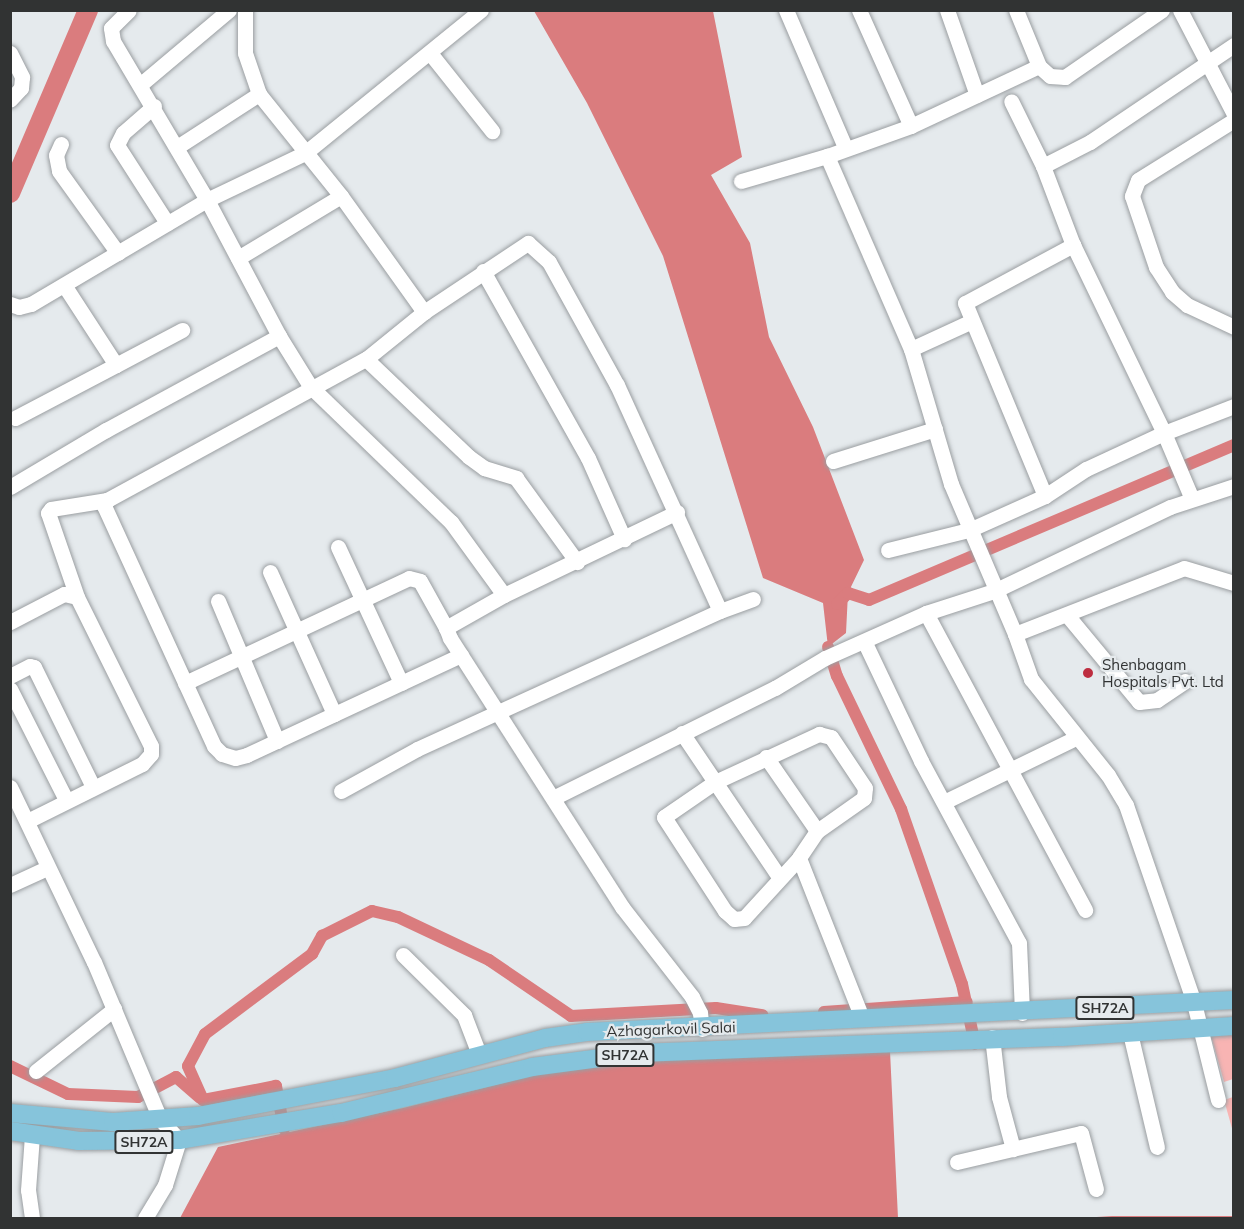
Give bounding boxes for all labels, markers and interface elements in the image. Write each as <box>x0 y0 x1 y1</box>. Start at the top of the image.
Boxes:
place label: Shenbagam Hospitals Pvt. Ltd <box>1102 655 1224 690</box>
marker: Shenbagam Hospitals Pvt. Ltd <box>1079 664 1097 682</box>
road number: SH72A <box>1075 997 1135 1019</box>
street label: Azhagarkovil Salai <box>606 1018 736 1040</box>
road number: SH72A <box>595 1044 655 1066</box>
road number: SH72A <box>114 1131 174 1153</box>

